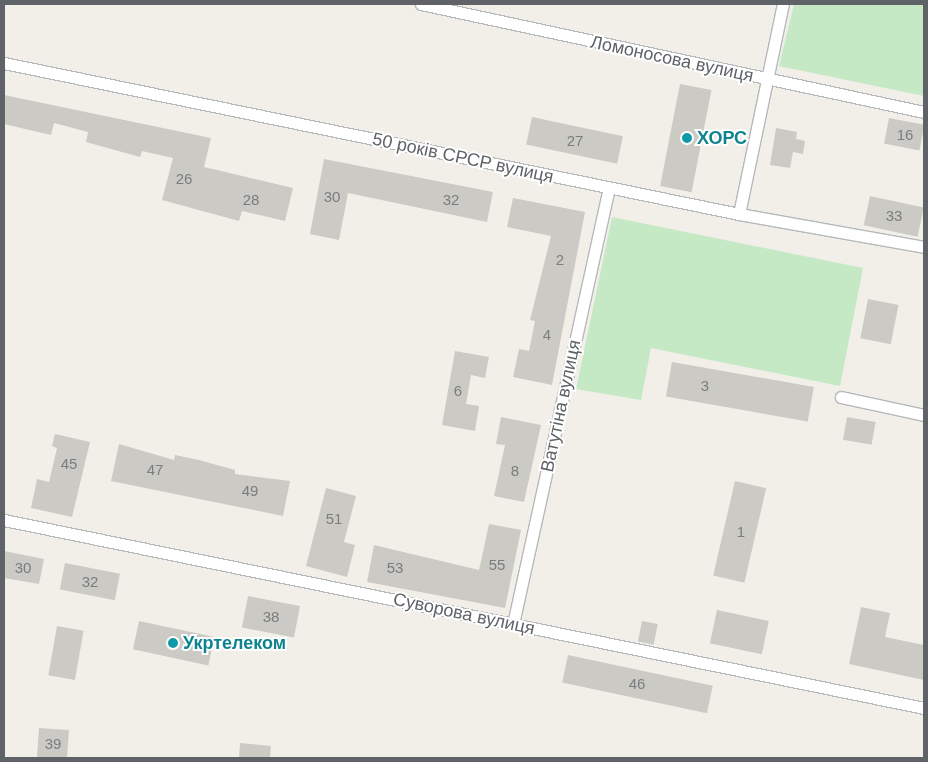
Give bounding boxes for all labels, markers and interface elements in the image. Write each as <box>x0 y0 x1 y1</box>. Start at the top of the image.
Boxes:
street label: Ломоносова вулиця <box>589 31 755 87</box>
house number: 16 <box>897 126 913 144</box>
place label: ХОРС <box>697 127 747 149</box>
street label: 50 років СРСР вулиця <box>370 128 556 188</box>
house number: 27 <box>567 132 583 150</box>
marker: ХОРС <box>681 132 693 144</box>
house number: 26 <box>176 170 192 188</box>
house number: 30 <box>324 188 340 206</box>
house number: 28 <box>243 191 259 209</box>
house number: 32 <box>443 191 459 209</box>
house number: 33 <box>886 207 902 225</box>
house number: 2 <box>556 251 564 269</box>
house number: 4 <box>543 326 551 344</box>
street label: Ватутіна вулиця <box>536 338 586 474</box>
house number: 3 <box>701 377 709 395</box>
house number: 6 <box>454 382 462 400</box>
house number: 45 <box>61 455 77 473</box>
house number: 47 <box>147 461 163 479</box>
house number: 8 <box>511 462 519 480</box>
house number: 49 <box>242 482 258 500</box>
house number: 51 <box>326 510 342 528</box>
house number: 1 <box>737 523 745 541</box>
house number: 55 <box>489 556 505 574</box>
house number: 30 <box>15 559 31 577</box>
house number: 53 <box>387 559 403 577</box>
house number: 32 <box>82 573 98 591</box>
street label: Суворова вулиця <box>391 588 537 640</box>
house number: 38 <box>263 608 279 626</box>
place label: Укртелеком <box>183 632 286 654</box>
marker: Укртелеком <box>167 637 179 649</box>
house number: 46 <box>629 675 645 693</box>
house number: 39 <box>45 735 61 753</box>

